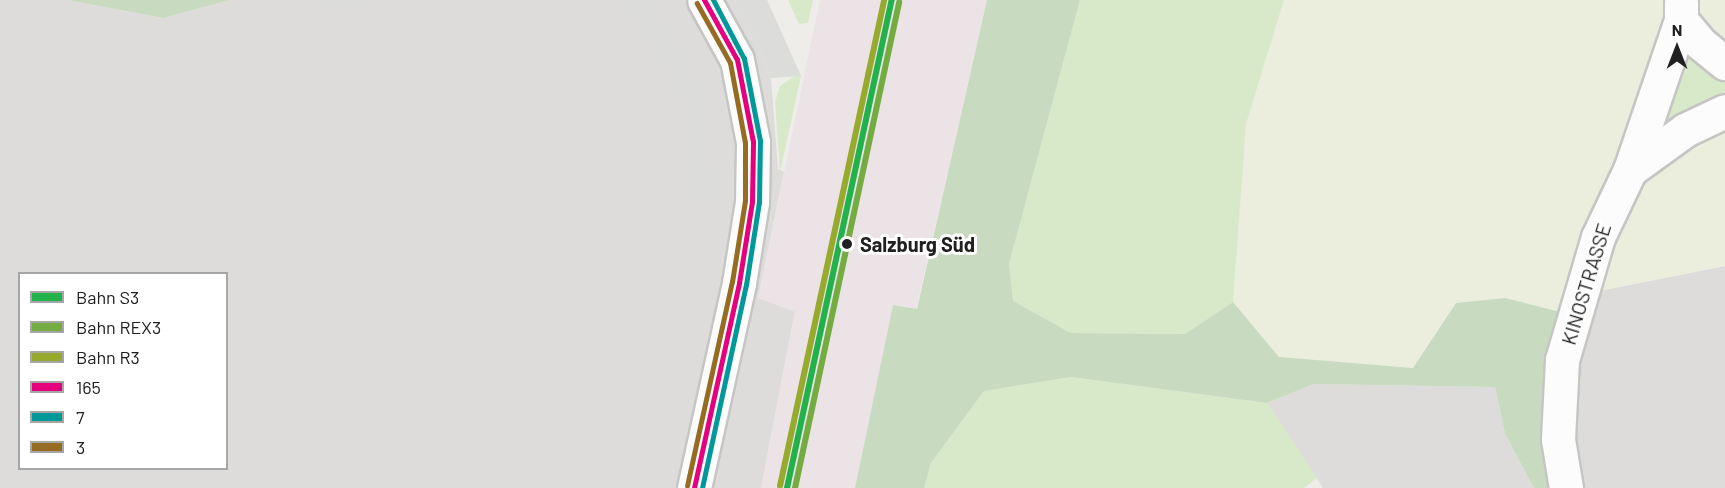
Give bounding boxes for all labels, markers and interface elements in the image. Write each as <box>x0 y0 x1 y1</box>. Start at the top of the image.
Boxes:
north arrow <box>1647 18 1707 78</box>
text: N <box>1672 20 1682 39</box>
street label: KINOSTRASSE <box>1556 220 1616 348</box>
place label: Salzburg Süd <box>860 232 975 256</box>
marker: Salzburg Süd <box>838 235 856 253</box>
legend <box>18 272 228 470</box>
text: Bahn S3 <box>76 286 139 308</box>
text: Bahn REX3 <box>76 316 161 338</box>
text: Bahn R3 <box>76 346 140 368</box>
text: 165 <box>76 376 101 398</box>
text: 7 <box>76 406 85 428</box>
text: 3 <box>76 436 85 458</box>

